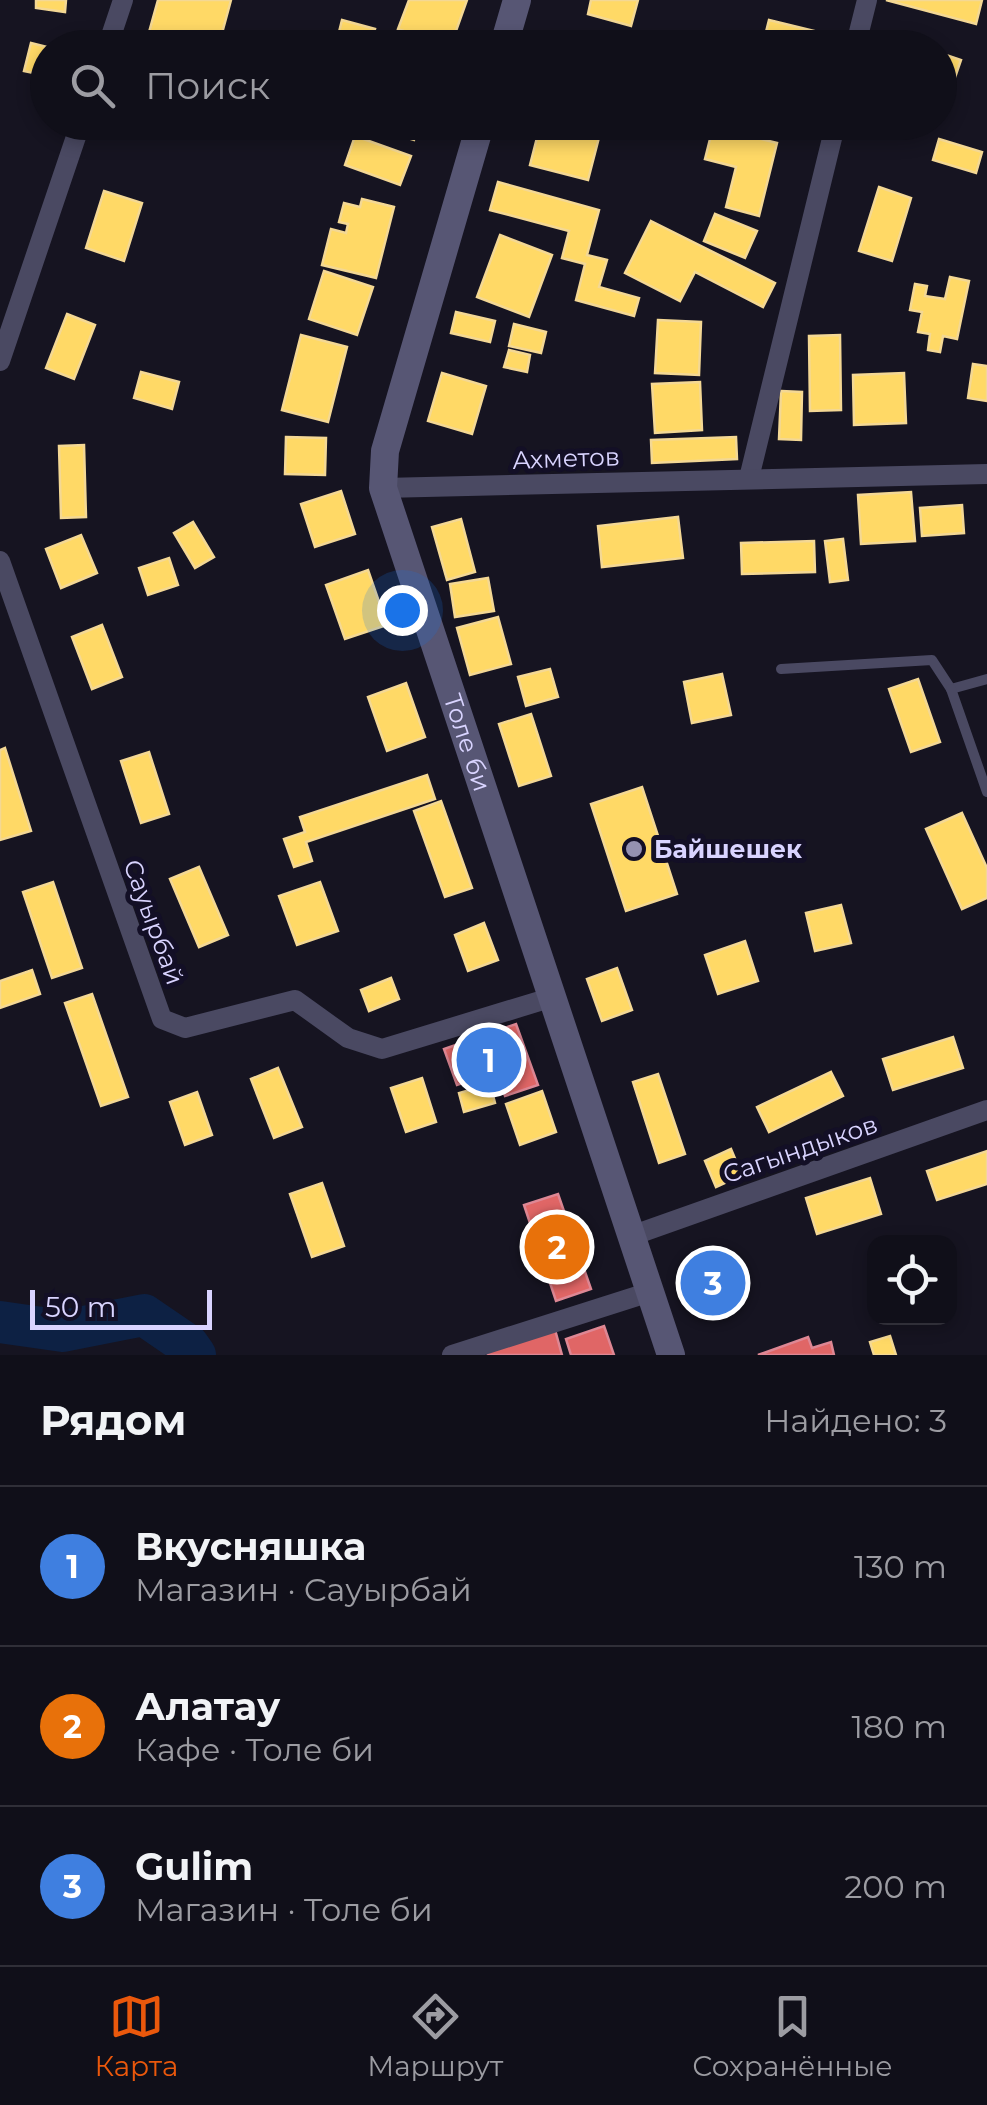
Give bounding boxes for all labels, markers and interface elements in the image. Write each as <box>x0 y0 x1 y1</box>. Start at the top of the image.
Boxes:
search box <box>30 30 957 140</box>
icon: search <box>65 58 120 113</box>
text: Поиск <box>145 62 270 109</box>
street label: Ахметов <box>512 441 620 475</box>
your location <box>377 585 428 636</box>
street label: Толе би <box>437 690 498 795</box>
place label: Байшешек <box>654 834 802 864</box>
marker: Байшешек <box>623 838 645 860</box>
street label: Сауырбай <box>117 855 191 989</box>
pin: 1 <box>456 1022 522 1098</box>
street label: Сагындыков <box>719 1108 881 1190</box>
pin: 2 <box>524 1210 590 1284</box>
map controls <box>867 1235 957 1325</box>
button: locate <box>867 1235 957 1325</box>
pin: 3 <box>680 1246 746 1320</box>
scale bar <box>30 1285 212 1330</box>
text: 50 m <box>45 1290 116 1324</box>
text: Рядом <box>40 1394 187 1446</box>
text: Найдено: 3 <box>764 1401 947 1440</box>
text: Вкусняшка <box>135 1523 366 1570</box>
text: 1 <box>66 1547 79 1586</box>
text: 130 m <box>854 1547 947 1586</box>
text: Магазин · Сауырбай <box>135 1570 472 1609</box>
text: Алатау <box>135 1683 280 1730</box>
text: 2 <box>63 1707 82 1746</box>
text: 180 m <box>852 1707 947 1746</box>
text: Кафе · Толе би <box>135 1730 374 1769</box>
text: Gulim <box>135 1843 253 1890</box>
text: 3 <box>63 1867 82 1906</box>
text: 200 m <box>844 1867 947 1906</box>
text: Магазин · Толе би <box>135 1890 433 1929</box>
tab: Карта <box>94 1989 178 2083</box>
tab: Маршрут <box>367 1989 503 2083</box>
tab: Сохранённые <box>692 1989 893 2083</box>

